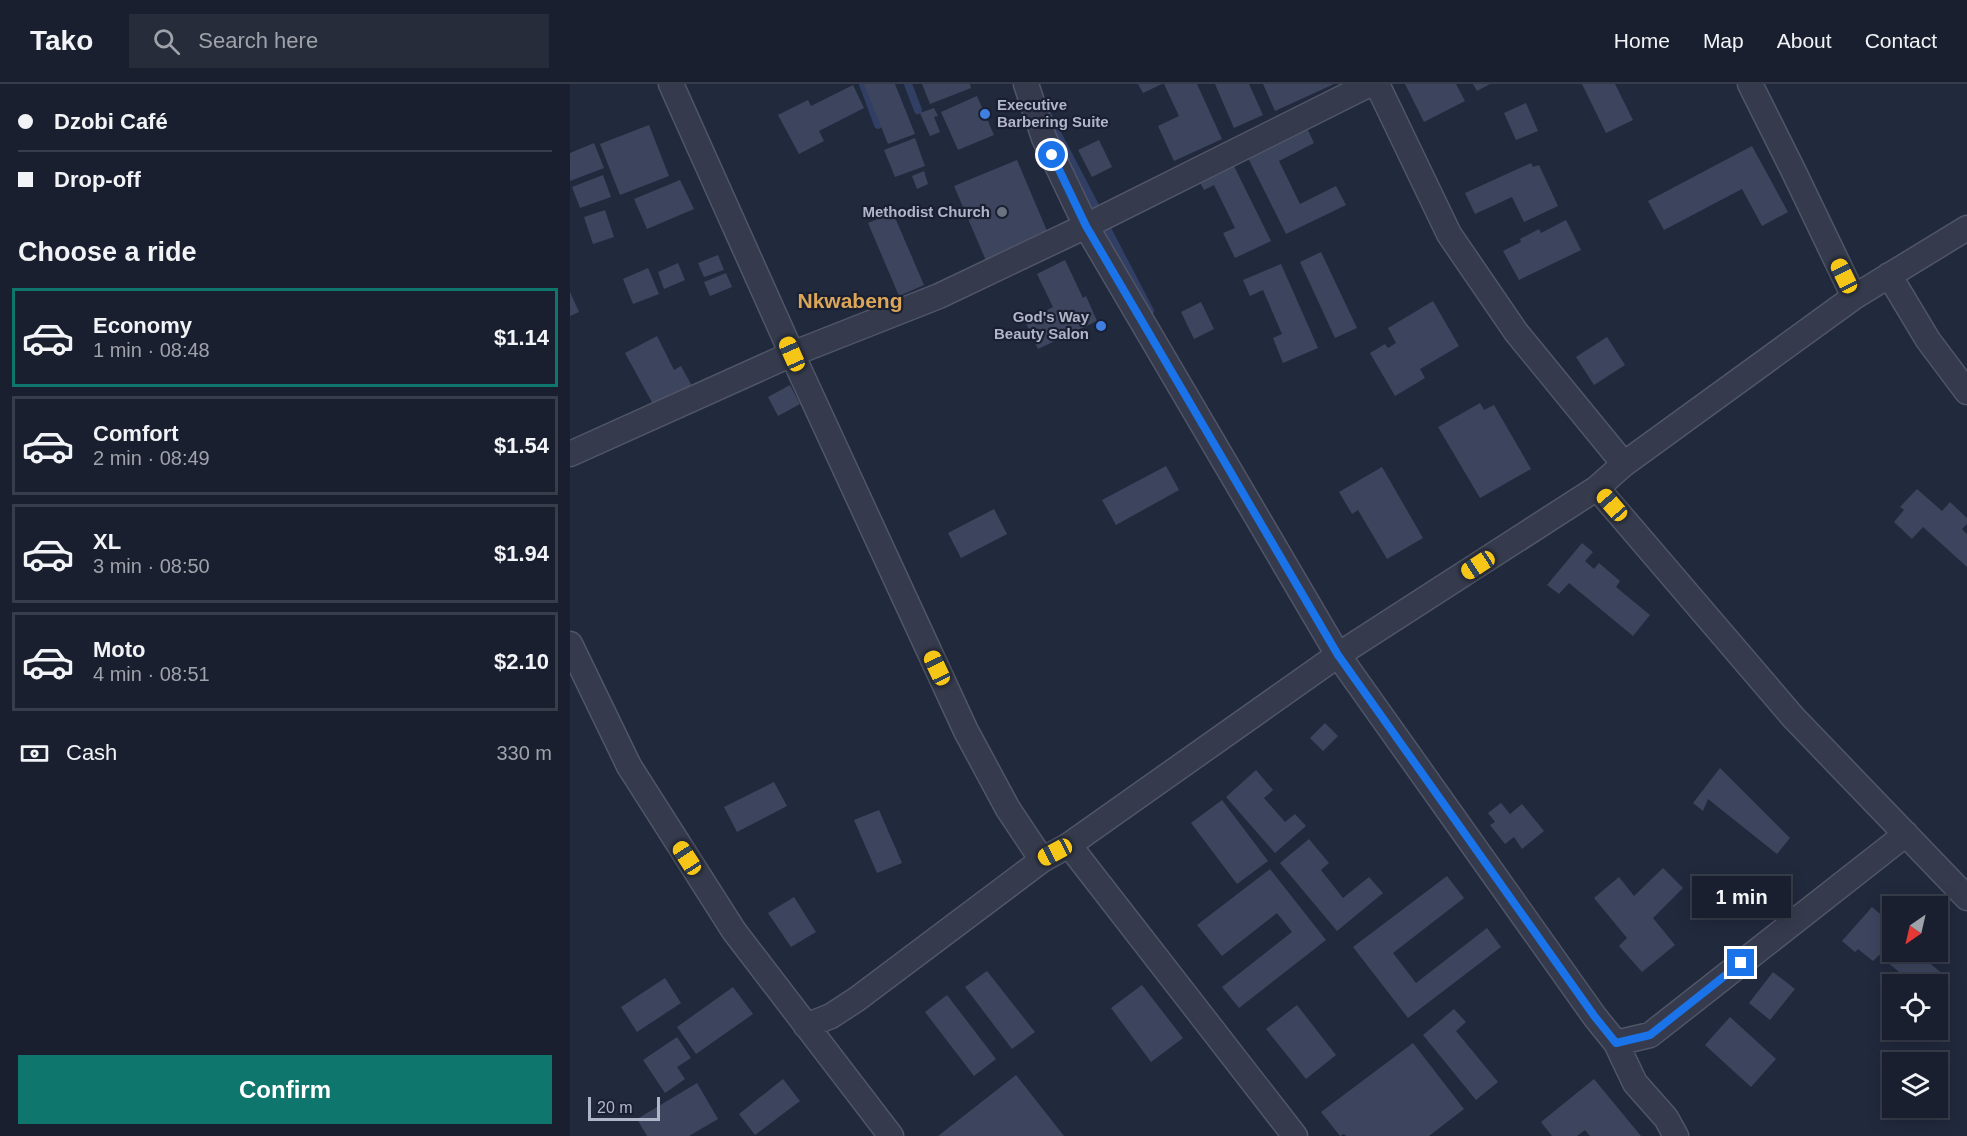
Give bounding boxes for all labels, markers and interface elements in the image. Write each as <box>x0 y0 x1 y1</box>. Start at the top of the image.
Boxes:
search box <box>129 14 549 68</box>
text: Tako <box>30 25 93 56</box>
icon: search <box>150 25 183 58</box>
text: Search here <box>198 28 318 53</box>
text: Home <box>1614 29 1670 52</box>
text: Map <box>1703 29 1744 52</box>
text: About <box>1777 29 1832 52</box>
text: Contact <box>1865 29 1937 52</box>
place label: Executive Barbering Suite <box>997 96 1109 130</box>
marker: Executive Barbering Suite <box>978 107 992 121</box>
text: Dzobi Café <box>54 109 168 134</box>
route start <box>1038 141 1065 168</box>
text: Drop-off <box>54 167 141 192</box>
place label: Methodist Church <box>863 203 990 220</box>
marker: Methodist Church <box>995 205 1009 219</box>
text: Choose a ride <box>18 237 197 267</box>
car <box>1828 256 1860 296</box>
district label: Nkwabeng <box>797 289 903 312</box>
place label: God's Way Beauty Salon <box>994 308 1090 342</box>
icon: car <box>21 311 75 365</box>
text: Economy <box>93 313 192 338</box>
marker: God's Way Beauty Salon <box>1094 319 1108 333</box>
text: $1.14 <box>494 325 549 350</box>
car <box>776 334 808 374</box>
text: 1 min · 08:48 <box>93 339 210 361</box>
icon: car <box>21 419 75 473</box>
text: Comfort <box>93 421 179 446</box>
text: $1.54 <box>494 433 549 458</box>
text: 2 min · 08:49 <box>93 447 210 469</box>
car <box>1593 486 1631 524</box>
icon: car <box>21 527 75 581</box>
text: XL <box>93 529 121 554</box>
text: $1.94 <box>494 541 549 566</box>
car <box>1458 548 1498 582</box>
text: 3 min · 08:50 <box>93 555 210 577</box>
icon: car <box>21 635 75 689</box>
text: Moto <box>93 637 146 662</box>
car <box>921 648 953 688</box>
text: $2.10 <box>494 649 549 674</box>
text: 4 min · 08:51 <box>93 663 210 685</box>
icon: cash <box>18 737 51 770</box>
text: Cash <box>66 740 117 765</box>
text: 330 m <box>496 742 552 764</box>
car <box>1035 836 1075 868</box>
car <box>670 838 704 878</box>
callout: 1 min <box>1692 876 1790 918</box>
text: 1 min <box>1715 886 1768 908</box>
north arrow <box>1882 896 1948 962</box>
map controls <box>1882 896 1948 1118</box>
route end <box>1727 949 1754 976</box>
button: locate <box>1882 974 1948 1040</box>
button: layers <box>1882 1052 1948 1118</box>
button: Confirm <box>18 1055 552 1124</box>
scale bar <box>588 1094 660 1122</box>
text: 20 m <box>597 1099 633 1116</box>

